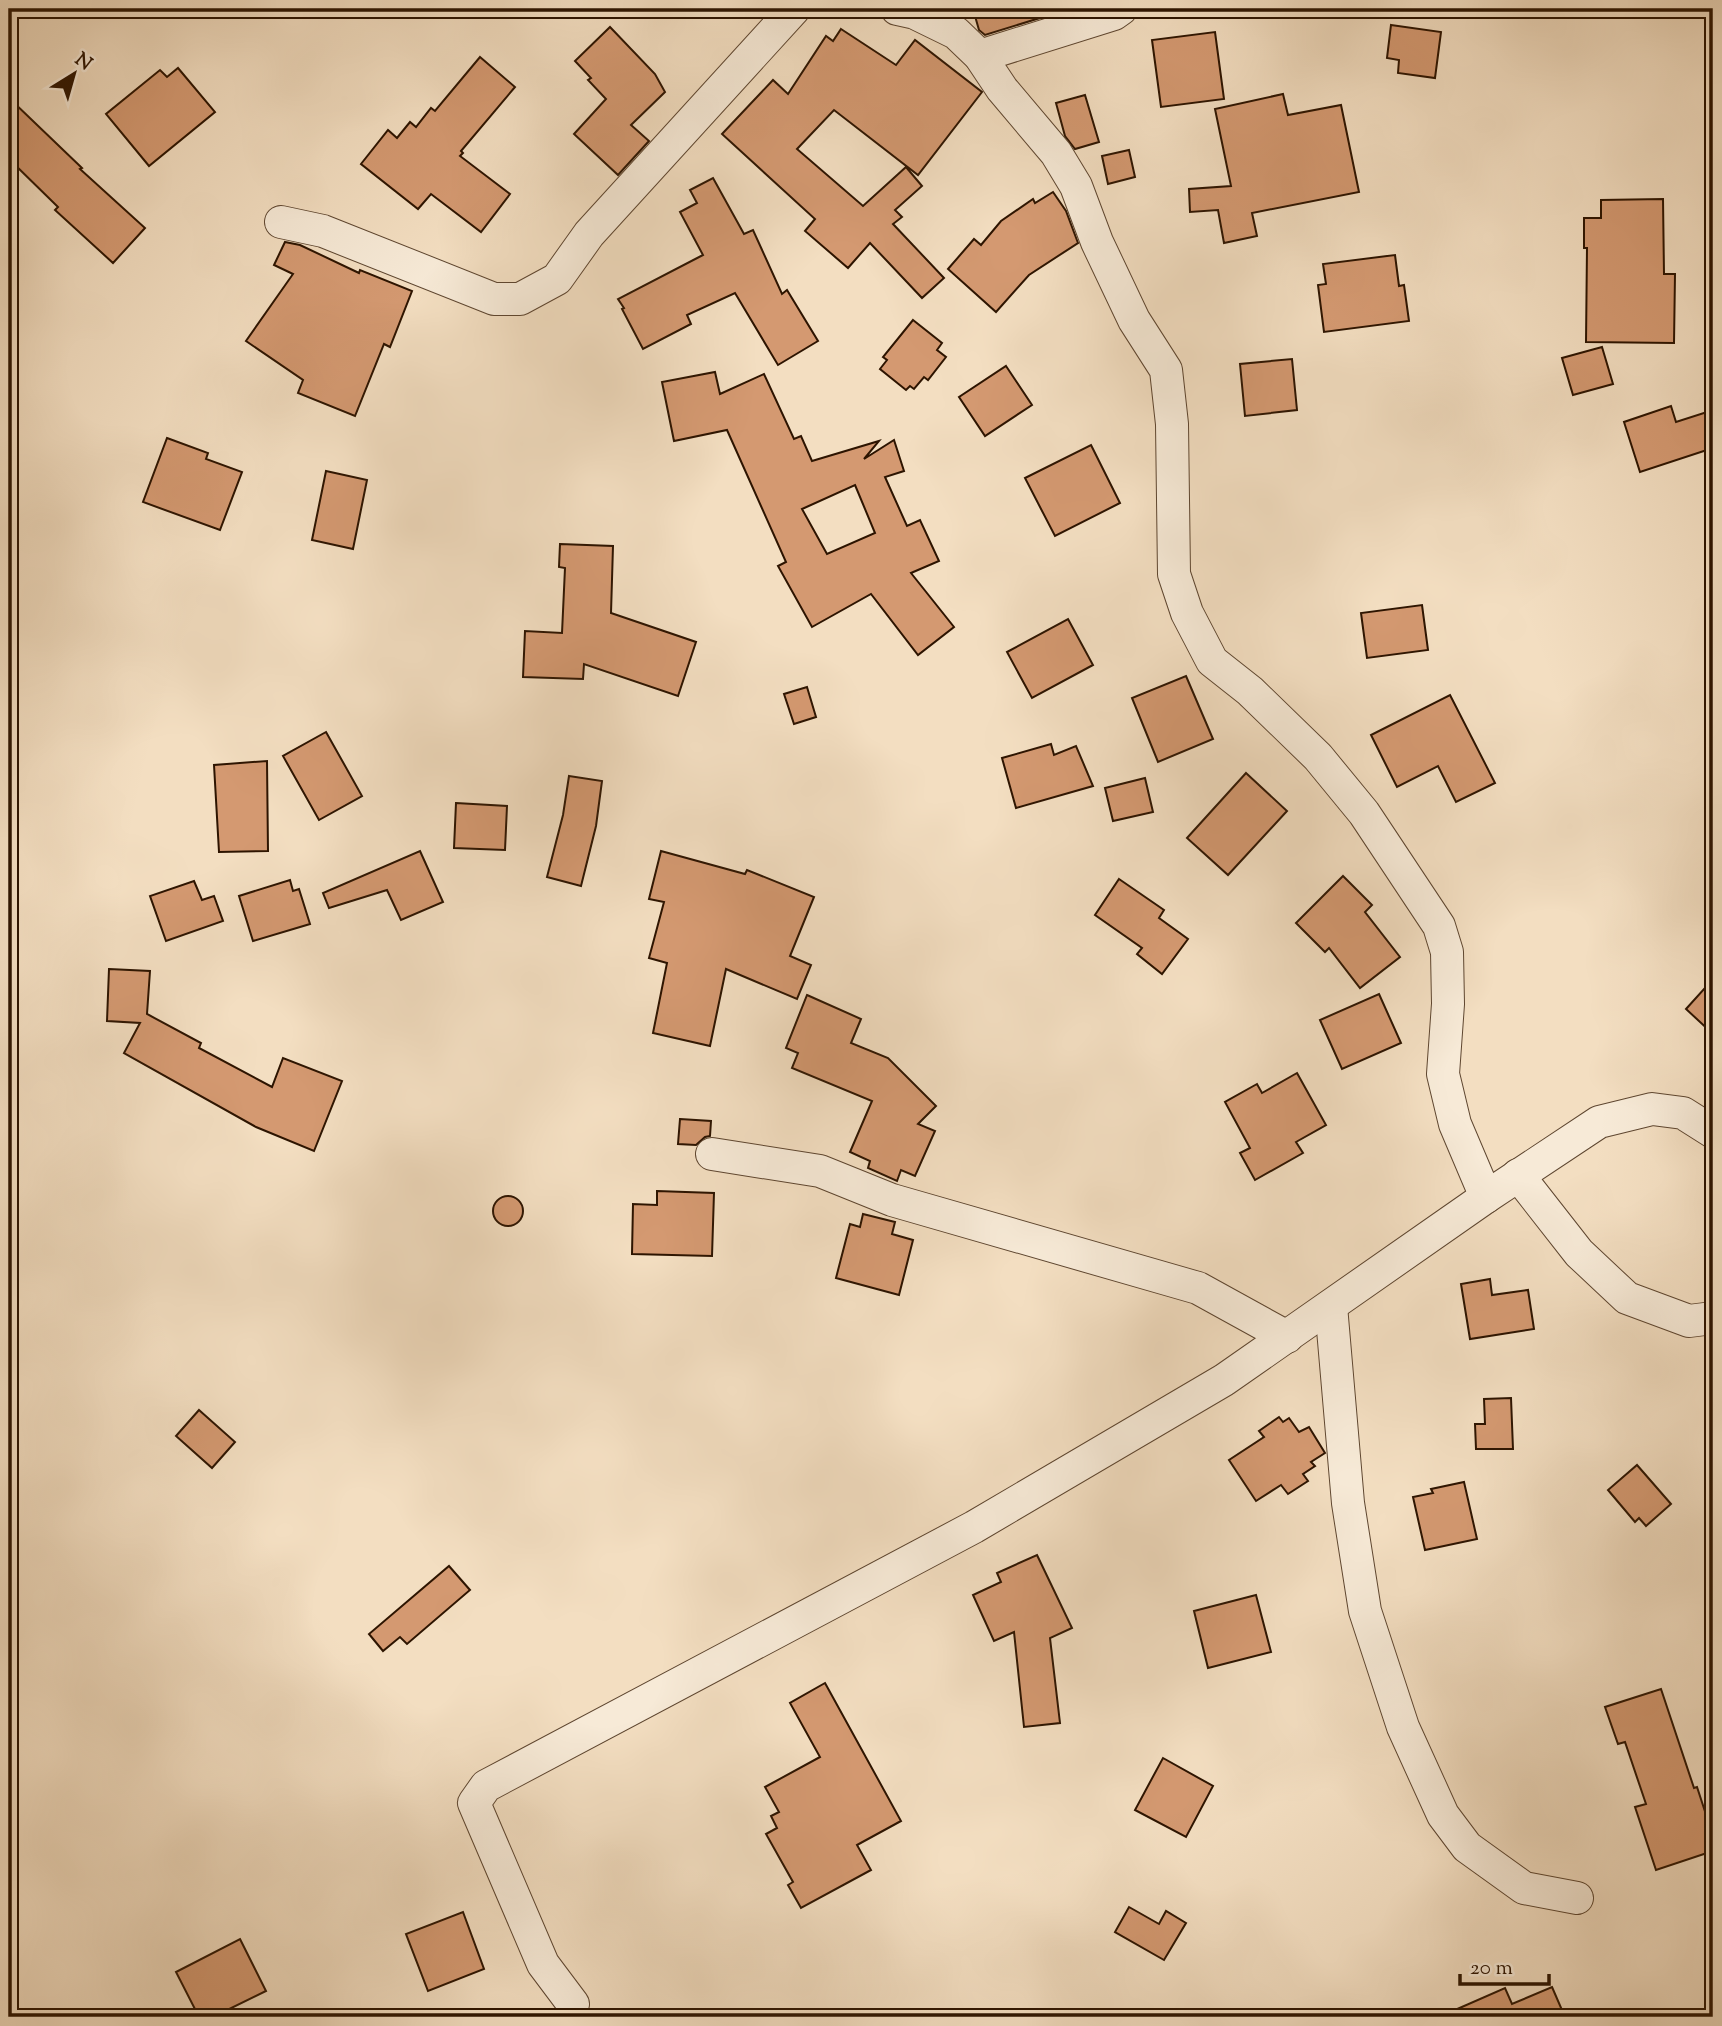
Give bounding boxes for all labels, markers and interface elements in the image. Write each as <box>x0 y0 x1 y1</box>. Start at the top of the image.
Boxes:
north arrow <box>38 38 108 108</box>
text: N <box>69 47 97 78</box>
scale bar <box>1460 1942 1549 1986</box>
text: 20 m <box>1470 1954 1513 1984</box>

